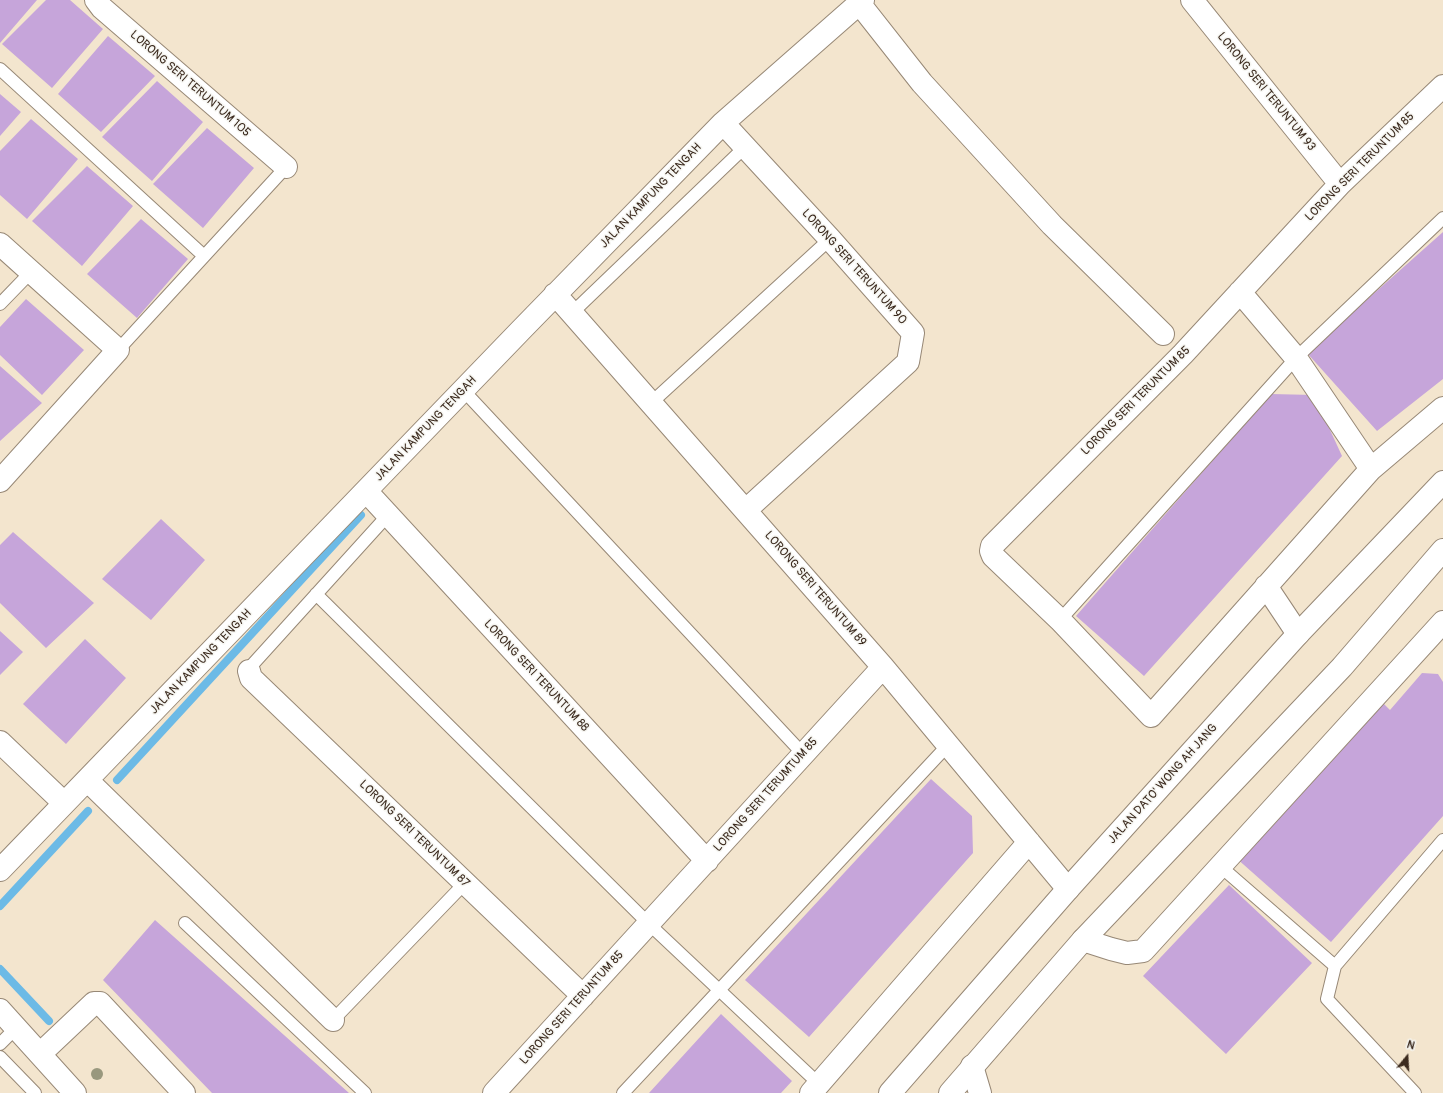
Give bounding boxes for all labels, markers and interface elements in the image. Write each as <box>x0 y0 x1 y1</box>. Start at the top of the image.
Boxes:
street label: LORONG SERI TERUNTUM 105 <box>127 28 253 140</box>
street label: LORONG SERI TERUNTUM 93 <box>1214 30 1318 154</box>
street label: LORONG SERI TERUNTUM 85 <box>1303 110 1417 224</box>
street label: JALAN KAMPUNG TENGAH <box>597 141 705 251</box>
street label: LORONG SERI TERUNTUM 90 <box>798 206 910 328</box>
street label: LORONG SERI TERUNTUM 85 <box>1079 344 1193 458</box>
street label: JALAN KAMPUNG TENGAH <box>372 374 480 484</box>
street label: LORONG SERI TERUNTUM 89 <box>761 529 869 649</box>
street label: JALAN KAMPUNG TENGAH <box>147 607 255 717</box>
street label: LORONG SERI TERUNTUM 88 <box>480 617 592 735</box>
street label: JALAN DATO' WONG AH JANG <box>1105 721 1221 847</box>
street label: LORONG SERI TERUMTUM 85 <box>711 735 821 855</box>
street label: LORONG SERI TERUNTUM 87 <box>356 777 472 891</box>
street label: LORONG SERI TERUNTUM 85 <box>517 948 627 1068</box>
north arrow <box>1387 1037 1427 1077</box>
text: N <box>1405 1038 1416 1052</box>

